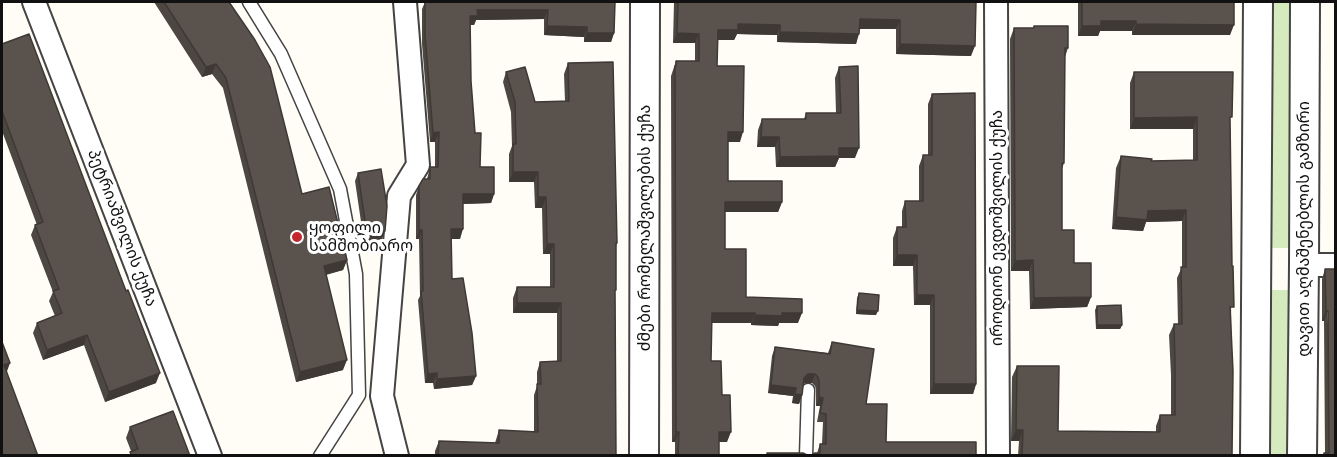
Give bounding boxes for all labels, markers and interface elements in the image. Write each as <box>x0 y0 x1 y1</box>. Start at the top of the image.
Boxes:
street label: დავით აღმაშენებლის გამზირი <box>1294 101 1314 357</box>
street label: ძმები რომელაშვილების ქუჩა <box>635 105 655 351</box>
street label: იროდიონ ევდოშვილის ქუჩა <box>987 110 1007 346</box>
street label: პეტრიაშვილის ქუჩა <box>83 147 161 309</box>
place label: ყოფილი სამშობიარო <box>309 218 413 256</box>
marker: ყოფილი სამშობიარო <box>290 230 304 244</box>

